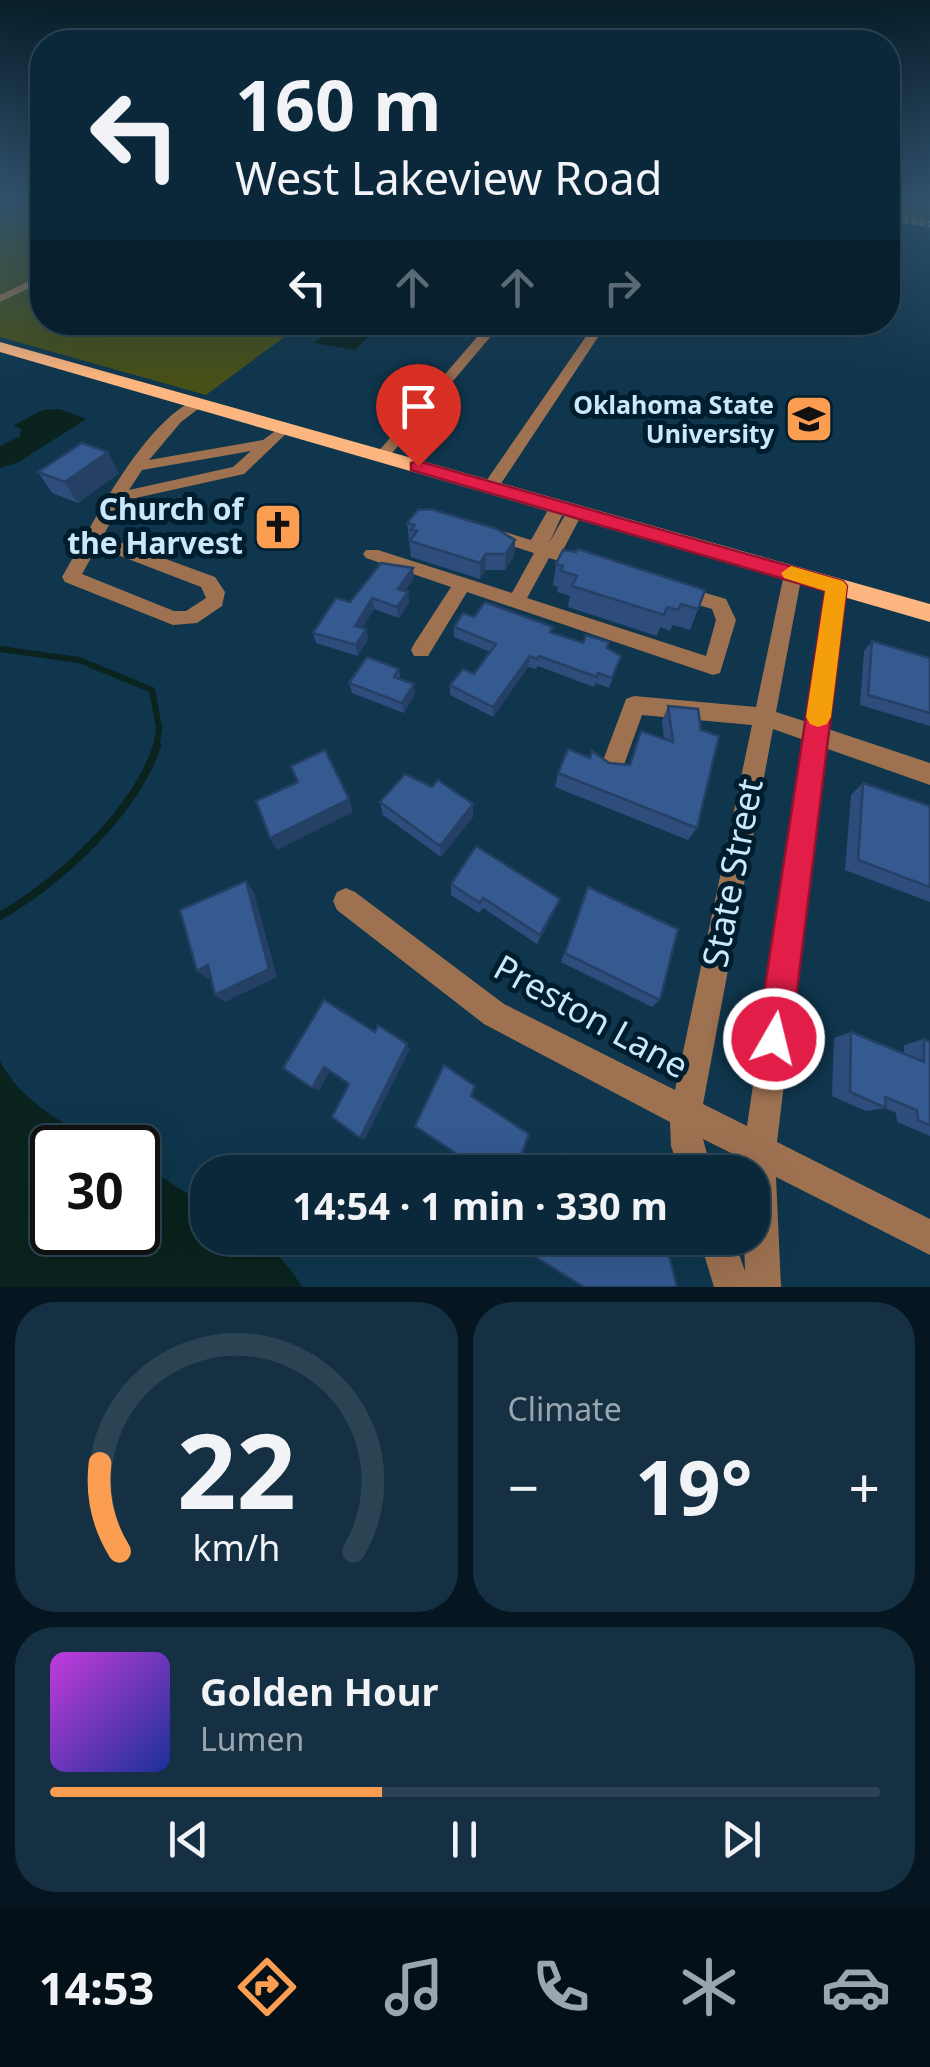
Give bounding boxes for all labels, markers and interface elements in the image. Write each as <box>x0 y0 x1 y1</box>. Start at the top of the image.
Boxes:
text: 160 m <box>235 56 442 152</box>
icon: left <box>70 70 200 200</box>
text: West Lakeview Road <box>235 147 662 208</box>
icon: left <box>280 260 335 315</box>
icon: ahead <box>385 260 440 315</box>
icon: ahead <box>490 260 545 315</box>
icon: right <box>595 260 650 315</box>
pin <box>376 364 461 467</box>
icon: arrive <box>391 379 446 434</box>
place label: Oklahoma State University <box>573 387 775 450</box>
school or university icon: Oklahoma State University <box>783 393 835 445</box>
place label: Church of the Harvest <box>67 488 244 563</box>
church icon: Church of the Harvest <box>252 501 304 553</box>
street label: State Street <box>690 775 773 971</box>
street label: Preston Lane <box>486 943 697 1088</box>
position arrow <box>722 987 826 1091</box>
speed limit sign: 30 <box>30 1125 160 1255</box>
text: 14:54 · 1 min · 330 m <box>292 1179 668 1231</box>
text: Climate <box>508 1387 622 1430</box>
text: 22 <box>177 1398 296 1539</box>
text: 19° <box>635 1435 753 1537</box>
text: − <box>508 1449 539 1524</box>
text: + <box>849 1449 880 1524</box>
text: km/h <box>192 1523 280 1571</box>
text: Golden Hour <box>200 1665 438 1717</box>
text: Lumen <box>200 1717 304 1760</box>
icon: previous <box>161 1812 216 1867</box>
icon: pause <box>437 1812 492 1867</box>
icon: next <box>714 1812 769 1867</box>
icon: directions <box>232 1952 302 2022</box>
icon: music <box>379 1952 449 2022</box>
icon: phone <box>526 1952 596 2022</box>
icon: climate <box>674 1952 744 2022</box>
icon: car <box>821 1952 891 2022</box>
text: 14:53 <box>39 1957 154 2018</box>

